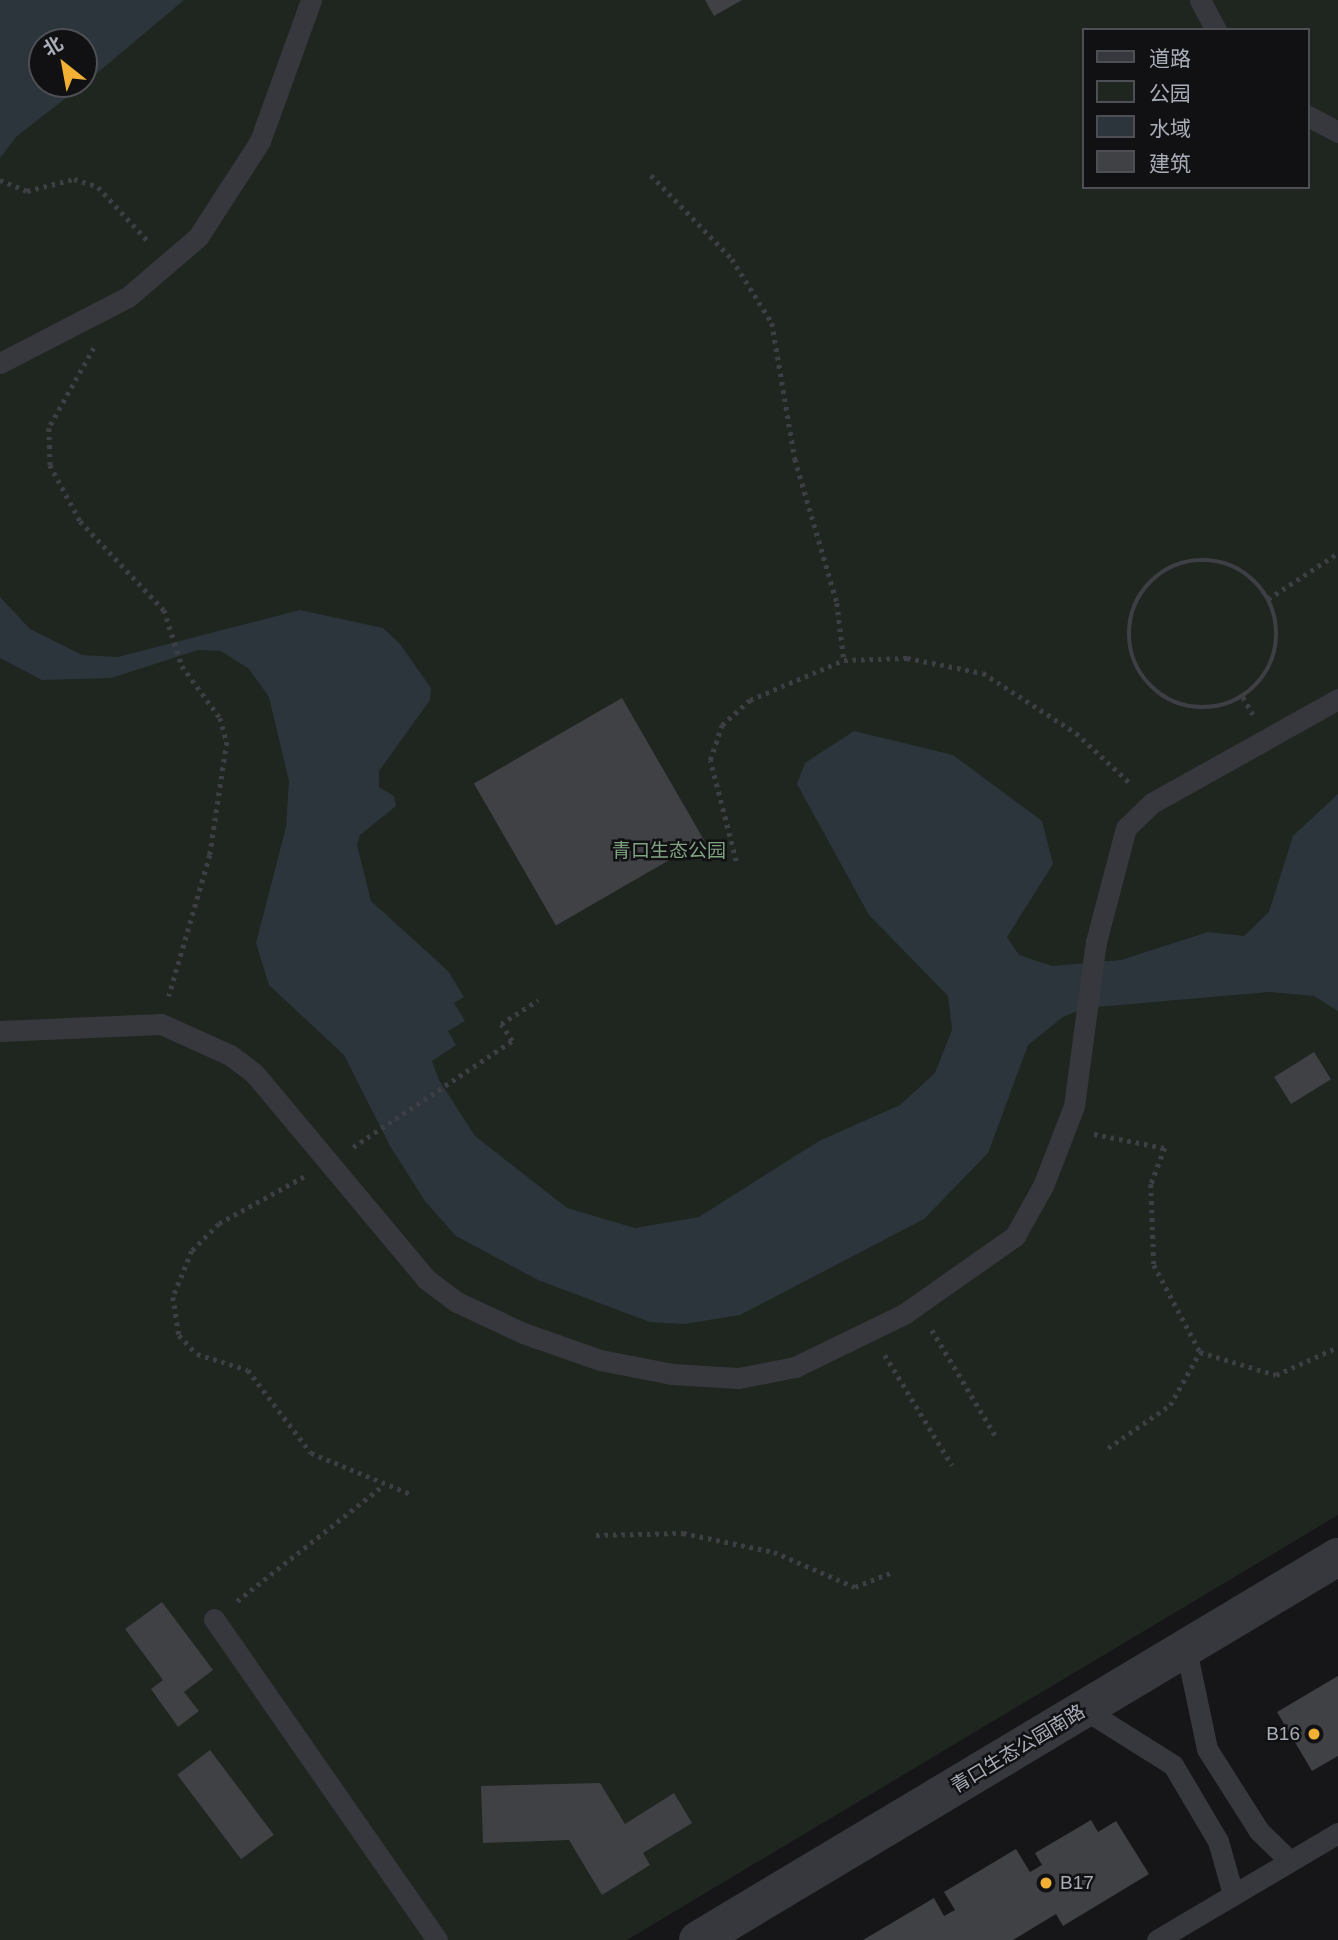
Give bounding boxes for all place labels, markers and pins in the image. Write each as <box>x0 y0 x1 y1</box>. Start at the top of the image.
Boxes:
place label: B16 <box>1266 1723 1300 1745</box>
marker: B16 <box>1306 1726 1322 1742</box>
place label: B17 <box>1060 1872 1094 1894</box>
marker: B17 <box>1038 1875 1054 1891</box>

